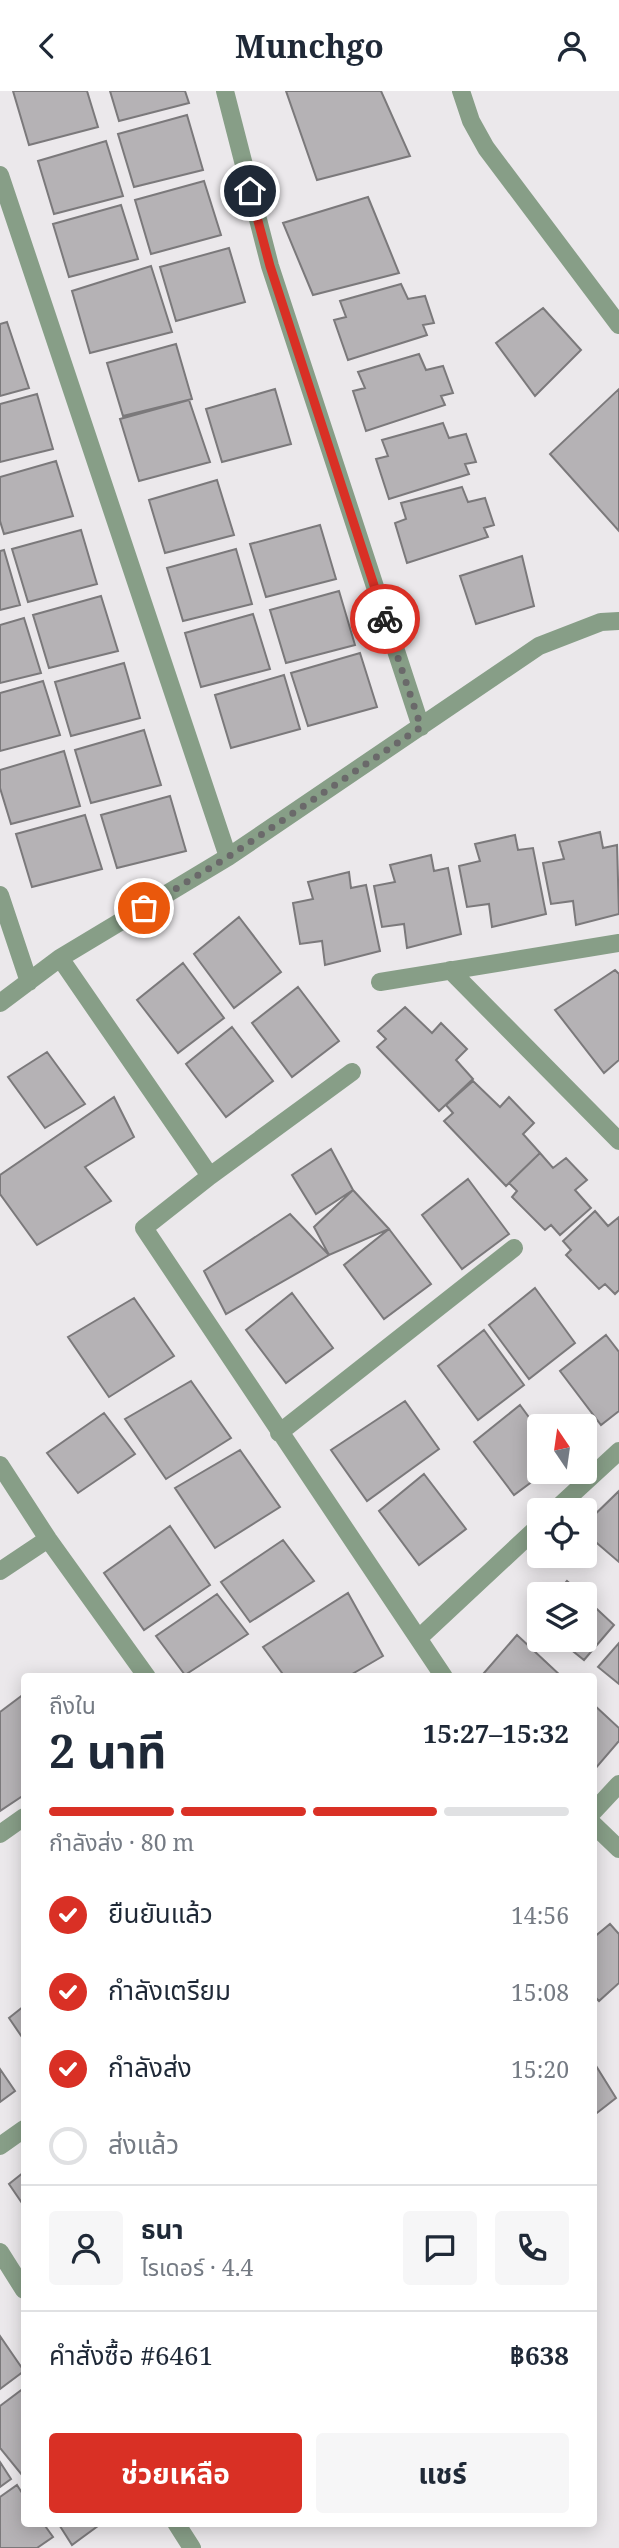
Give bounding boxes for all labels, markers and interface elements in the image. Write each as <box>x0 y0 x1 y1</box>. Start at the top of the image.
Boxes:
text: Munchgo <box>235 24 384 67</box>
icon: back <box>28 27 66 65</box>
icon: person <box>553 27 591 65</box>
pin <box>220 161 280 221</box>
icon: home <box>231 172 269 210</box>
courier <box>350 584 420 654</box>
icon: bike <box>366 600 404 638</box>
pin <box>114 878 174 938</box>
icon: bag <box>125 889 163 927</box>
north arrow <box>527 1414 597 1484</box>
map controls <box>527 1414 597 1652</box>
button: locate <box>527 1498 597 1568</box>
button: layers <box>527 1582 597 1652</box>
text: ถึงใน <box>49 1689 96 1721</box>
text: 15:27–15:32 <box>423 1715 569 1751</box>
text: 2 นาที <box>49 1719 166 1781</box>
text: กำลังส่ง · 80 m <box>49 1826 194 1858</box>
text: ยืนยันแล้ว <box>108 1895 213 1931</box>
icon: check <box>49 1896 87 1934</box>
text: 14:56 <box>511 1899 569 1931</box>
text: กำลังเตรียม <box>108 1972 231 2008</box>
icon: check <box>49 1973 87 2011</box>
text: 15:08 <box>511 1976 569 2008</box>
text: กำลังส่ง <box>108 2049 192 2085</box>
icon: check <box>49 2050 87 2088</box>
text: 15:20 <box>511 2053 569 2085</box>
text: ส่งแล้ว <box>108 2126 179 2162</box>
button: person <box>49 2211 123 2285</box>
text: ธนา <box>141 2211 184 2247</box>
button: chat <box>403 2211 477 2285</box>
button: phone <box>495 2211 569 2285</box>
text: ไรเดอร์ · 4.4 <box>141 2251 253 2283</box>
text: คำสั่งซื้อ #6461 <box>49 2337 213 2373</box>
text: ฿638 <box>510 2337 569 2373</box>
button: ช่วยเหลือ <box>49 2433 302 2513</box>
button: แชร์ <box>316 2433 569 2513</box>

